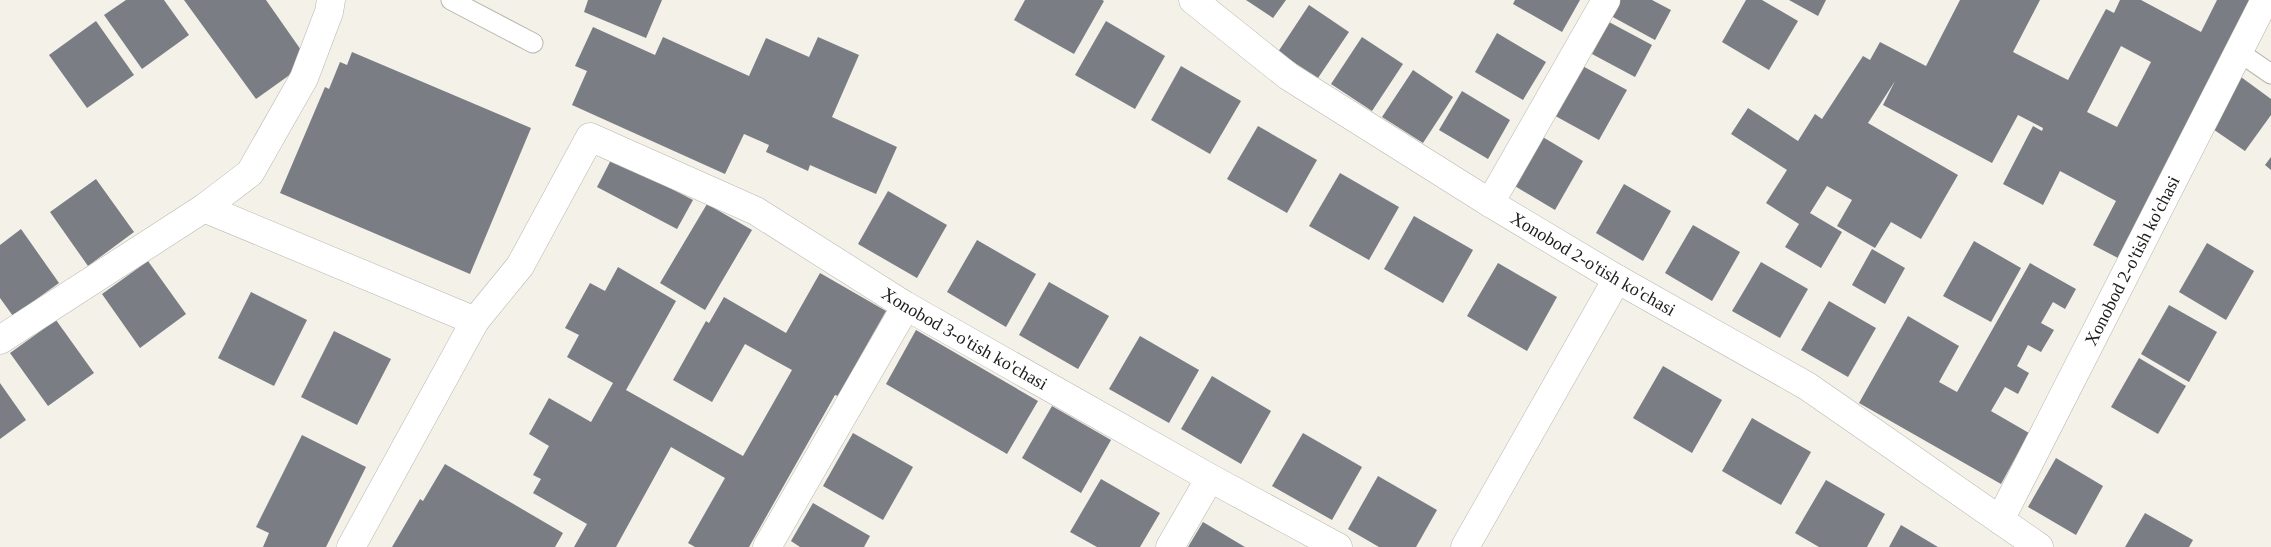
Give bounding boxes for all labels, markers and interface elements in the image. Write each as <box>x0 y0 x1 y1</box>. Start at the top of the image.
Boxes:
street label: Xonobod 2-o'tish ko'chasi <box>2081 173 2184 349</box>
street label: Xonobod 2-o'tish ko'chasi <box>1507 208 1679 320</box>
street label: Xonobod 3-o'tish ko'chasi <box>878 283 1051 394</box>

